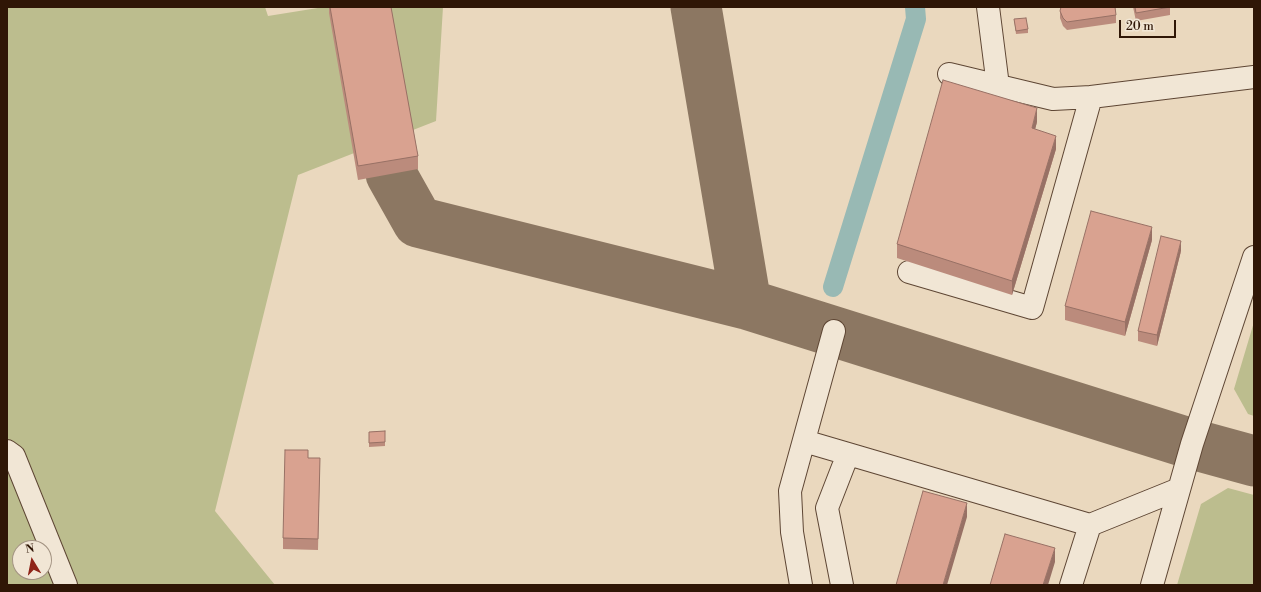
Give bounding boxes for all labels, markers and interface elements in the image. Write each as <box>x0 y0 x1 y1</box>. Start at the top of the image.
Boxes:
scale bar <box>1121 12 1178 38</box>
text: 20 m <box>1126 19 1154 34</box>
north arrow <box>12 540 52 580</box>
text: N <box>25 542 36 557</box>

